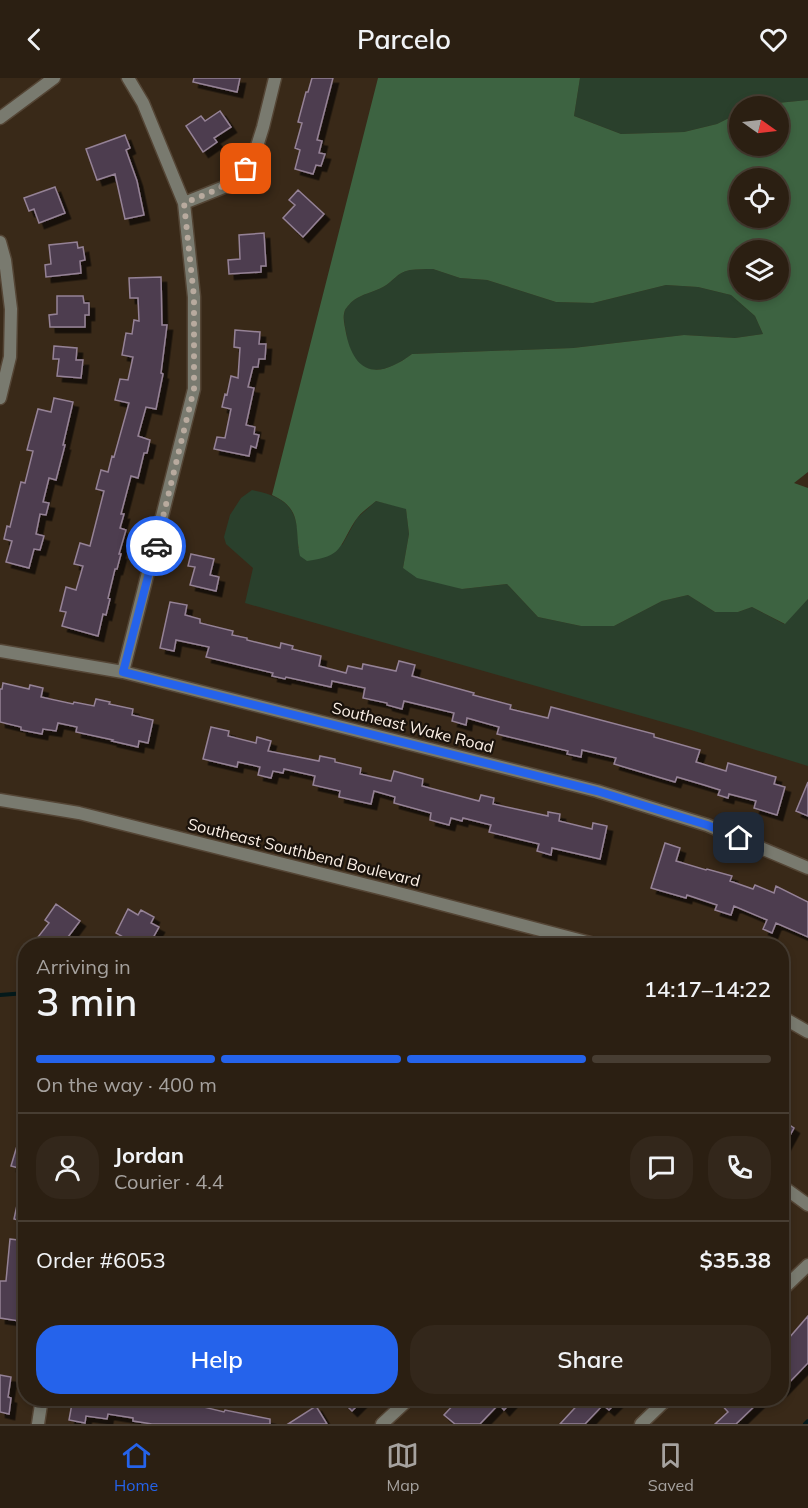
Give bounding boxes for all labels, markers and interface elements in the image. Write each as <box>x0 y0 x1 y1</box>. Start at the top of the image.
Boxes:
text: Parcelo <box>357 22 451 56</box>
icon: back <box>18 23 51 56</box>
icon: heart <box>757 23 790 56</box>
north arrow <box>729 96 789 156</box>
map controls <box>729 96 789 300</box>
pin <box>220 143 271 194</box>
icon: bag <box>229 152 262 185</box>
button: locate <box>729 168 789 228</box>
button: layers <box>729 240 789 300</box>
courier <box>126 516 186 576</box>
icon: car <box>140 530 173 563</box>
street label: Southeast Wake Road <box>330 697 496 757</box>
pin <box>713 812 764 863</box>
street label: Southeast Southbend Boulevard <box>186 813 422 891</box>
icon: home <box>722 821 755 854</box>
text: Arriving in <box>36 954 131 979</box>
text: 14:17–14:22 <box>644 975 771 1003</box>
text: 3 min <box>36 977 137 1026</box>
text: On the way · 400 m <box>36 1072 217 1097</box>
button: person <box>36 1136 99 1199</box>
button: chat <box>630 1136 693 1199</box>
button: phone <box>708 1136 771 1199</box>
text: Jordan <box>114 1141 184 1169</box>
text: Courier · 4.4 <box>114 1169 224 1194</box>
text: Order #6053 <box>36 1246 166 1274</box>
text: $35.38 <box>700 1246 771 1274</box>
button: Help <box>36 1325 398 1394</box>
button: Share <box>410 1325 771 1394</box>
tab: Home <box>114 1439 158 1495</box>
tab: Map <box>386 1439 419 1495</box>
tab: Saved <box>648 1439 694 1495</box>

